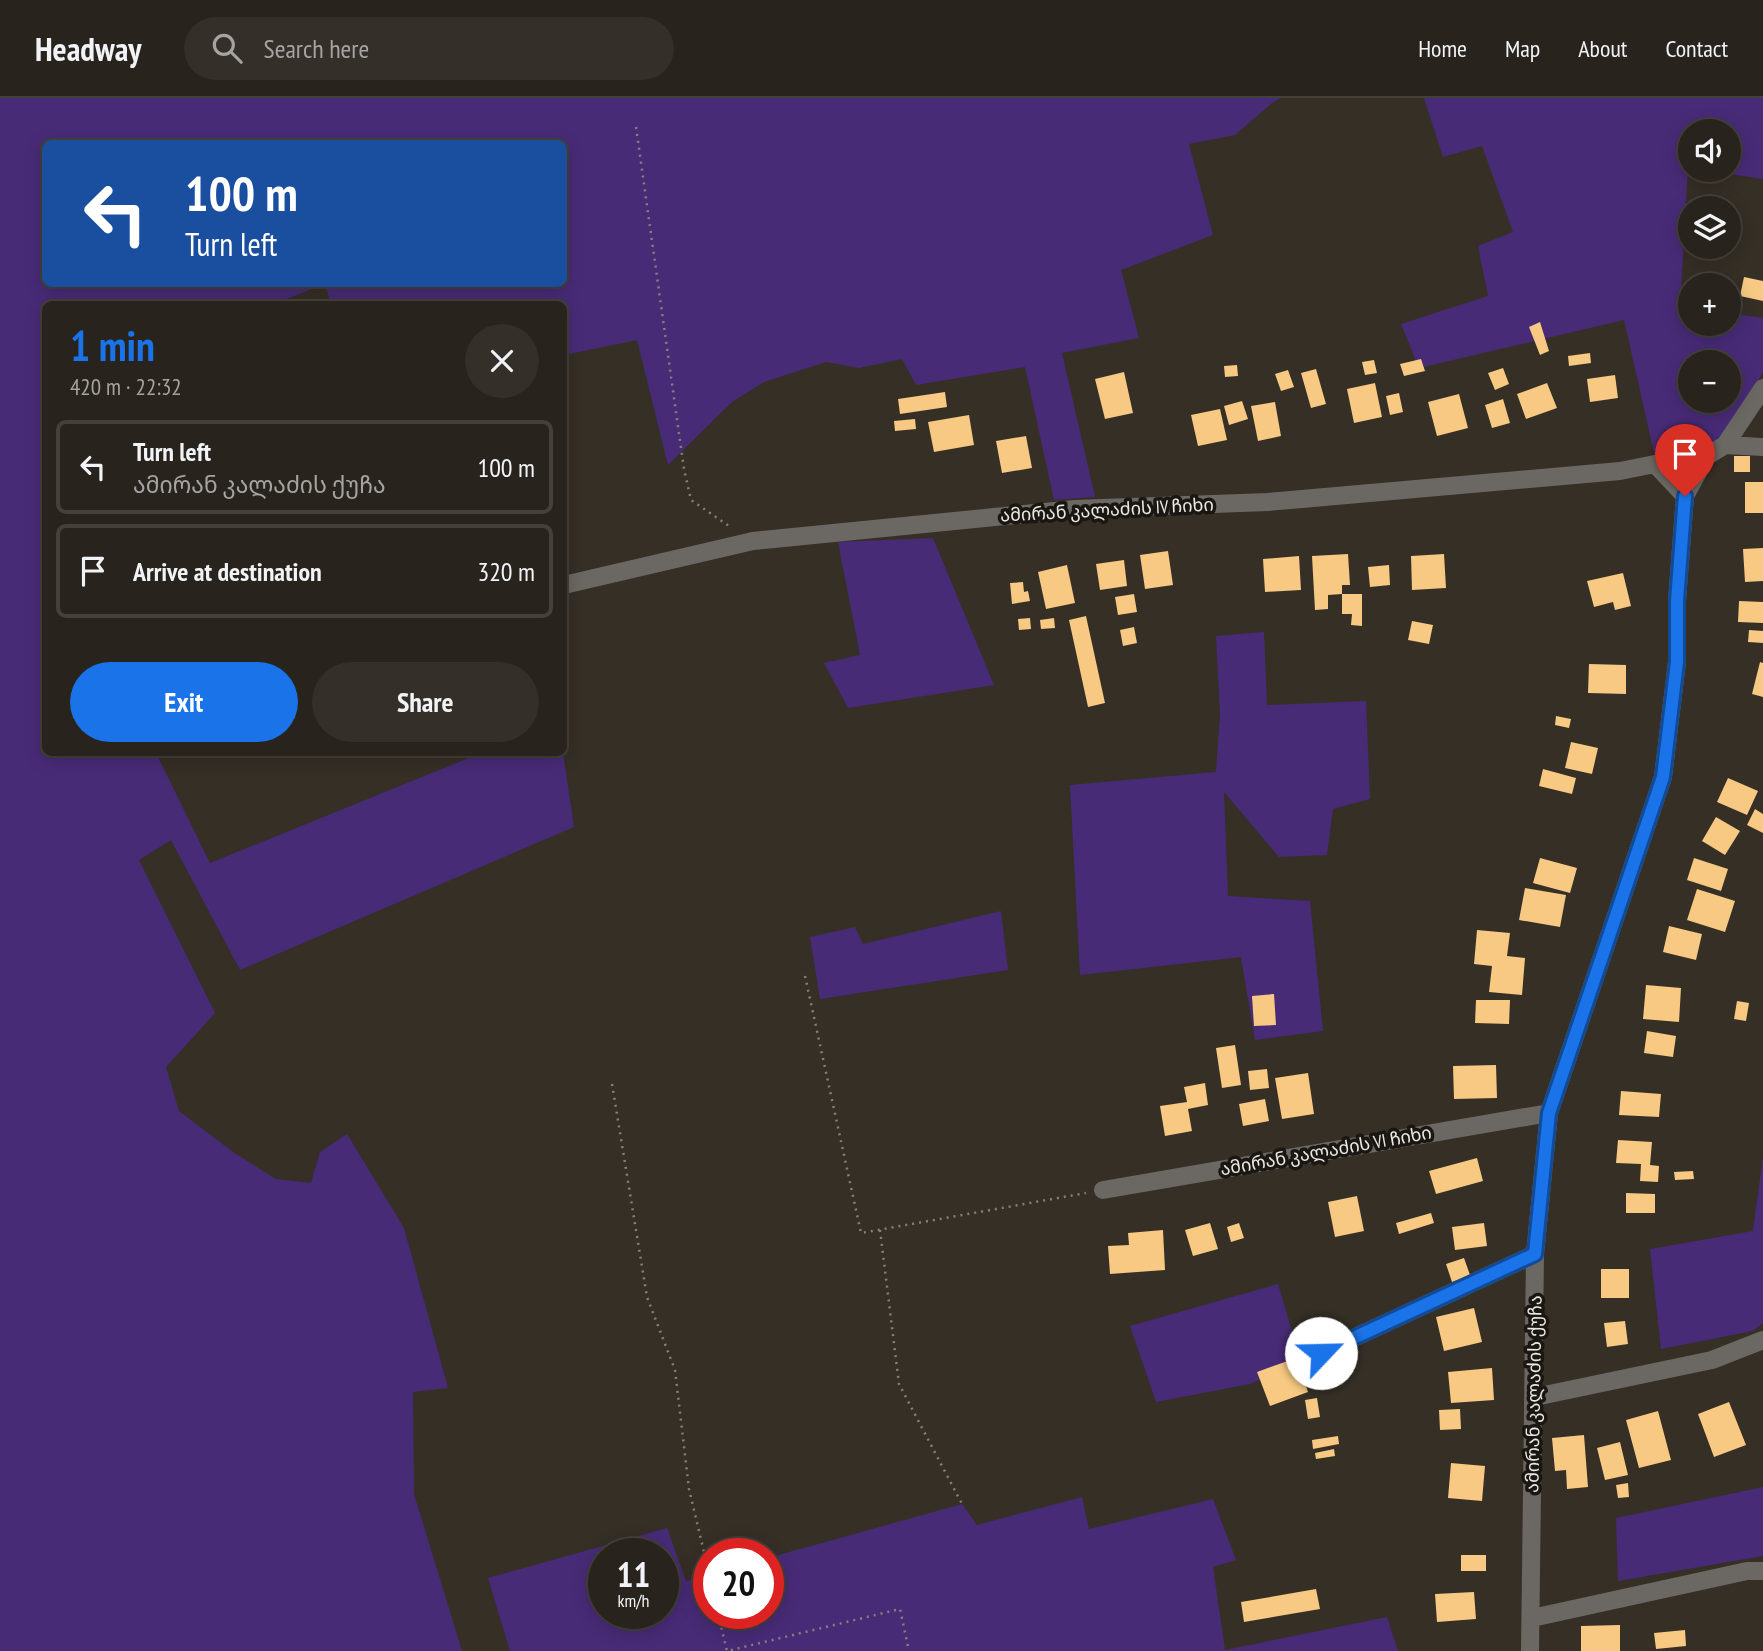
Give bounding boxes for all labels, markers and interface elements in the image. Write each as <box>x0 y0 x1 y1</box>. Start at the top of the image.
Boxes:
search box <box>184 17 674 80</box>
text: Headway <box>35 27 142 70</box>
icon: search <box>208 29 246 67</box>
text: Search here <box>264 32 369 65</box>
text: Home <box>1418 33 1467 64</box>
text: Map <box>1505 33 1540 64</box>
text: About <box>1578 33 1627 64</box>
text: Contact <box>1665 33 1728 64</box>
map controls <box>1678 119 1741 413</box>
button: sound <box>1678 119 1741 182</box>
text: 100 m <box>185 161 298 225</box>
icon: left <box>70 168 161 259</box>
button: layers <box>1678 196 1741 259</box>
text: Turn left <box>185 223 277 265</box>
button: + <box>1678 273 1741 336</box>
text: 1 min <box>70 318 155 373</box>
button: close <box>465 324 539 398</box>
button: − <box>1678 350 1741 413</box>
text: 420 m · 22:32 <box>70 372 182 401</box>
pin <box>1655 424 1715 496</box>
text: Turn left <box>133 435 211 468</box>
icon: arrive <box>1666 435 1704 473</box>
icon: left <box>74 448 112 486</box>
text: 100 m <box>477 451 535 484</box>
text: ამირან კალაძის ქუჩა <box>133 470 386 499</box>
street label: ამირან კალაძის IV ჩიხი <box>1000 492 1214 527</box>
icon: arrive <box>74 552 112 590</box>
text: Arrive at destination <box>133 555 322 588</box>
text: 320 m <box>477 555 535 588</box>
button: Exit <box>70 662 298 742</box>
button: Share <box>312 662 539 742</box>
street label: ამირან კალაძის VI ჩიხი <box>1218 1121 1433 1180</box>
street label: ამირან კალაძის ქუჩა <box>1520 1295 1547 1493</box>
position arrow <box>1284 1316 1358 1390</box>
speed limit sign: 20 <box>693 1538 784 1629</box>
text: 11 <box>617 1551 650 1597</box>
text: km/h <box>618 1589 649 1612</box>

